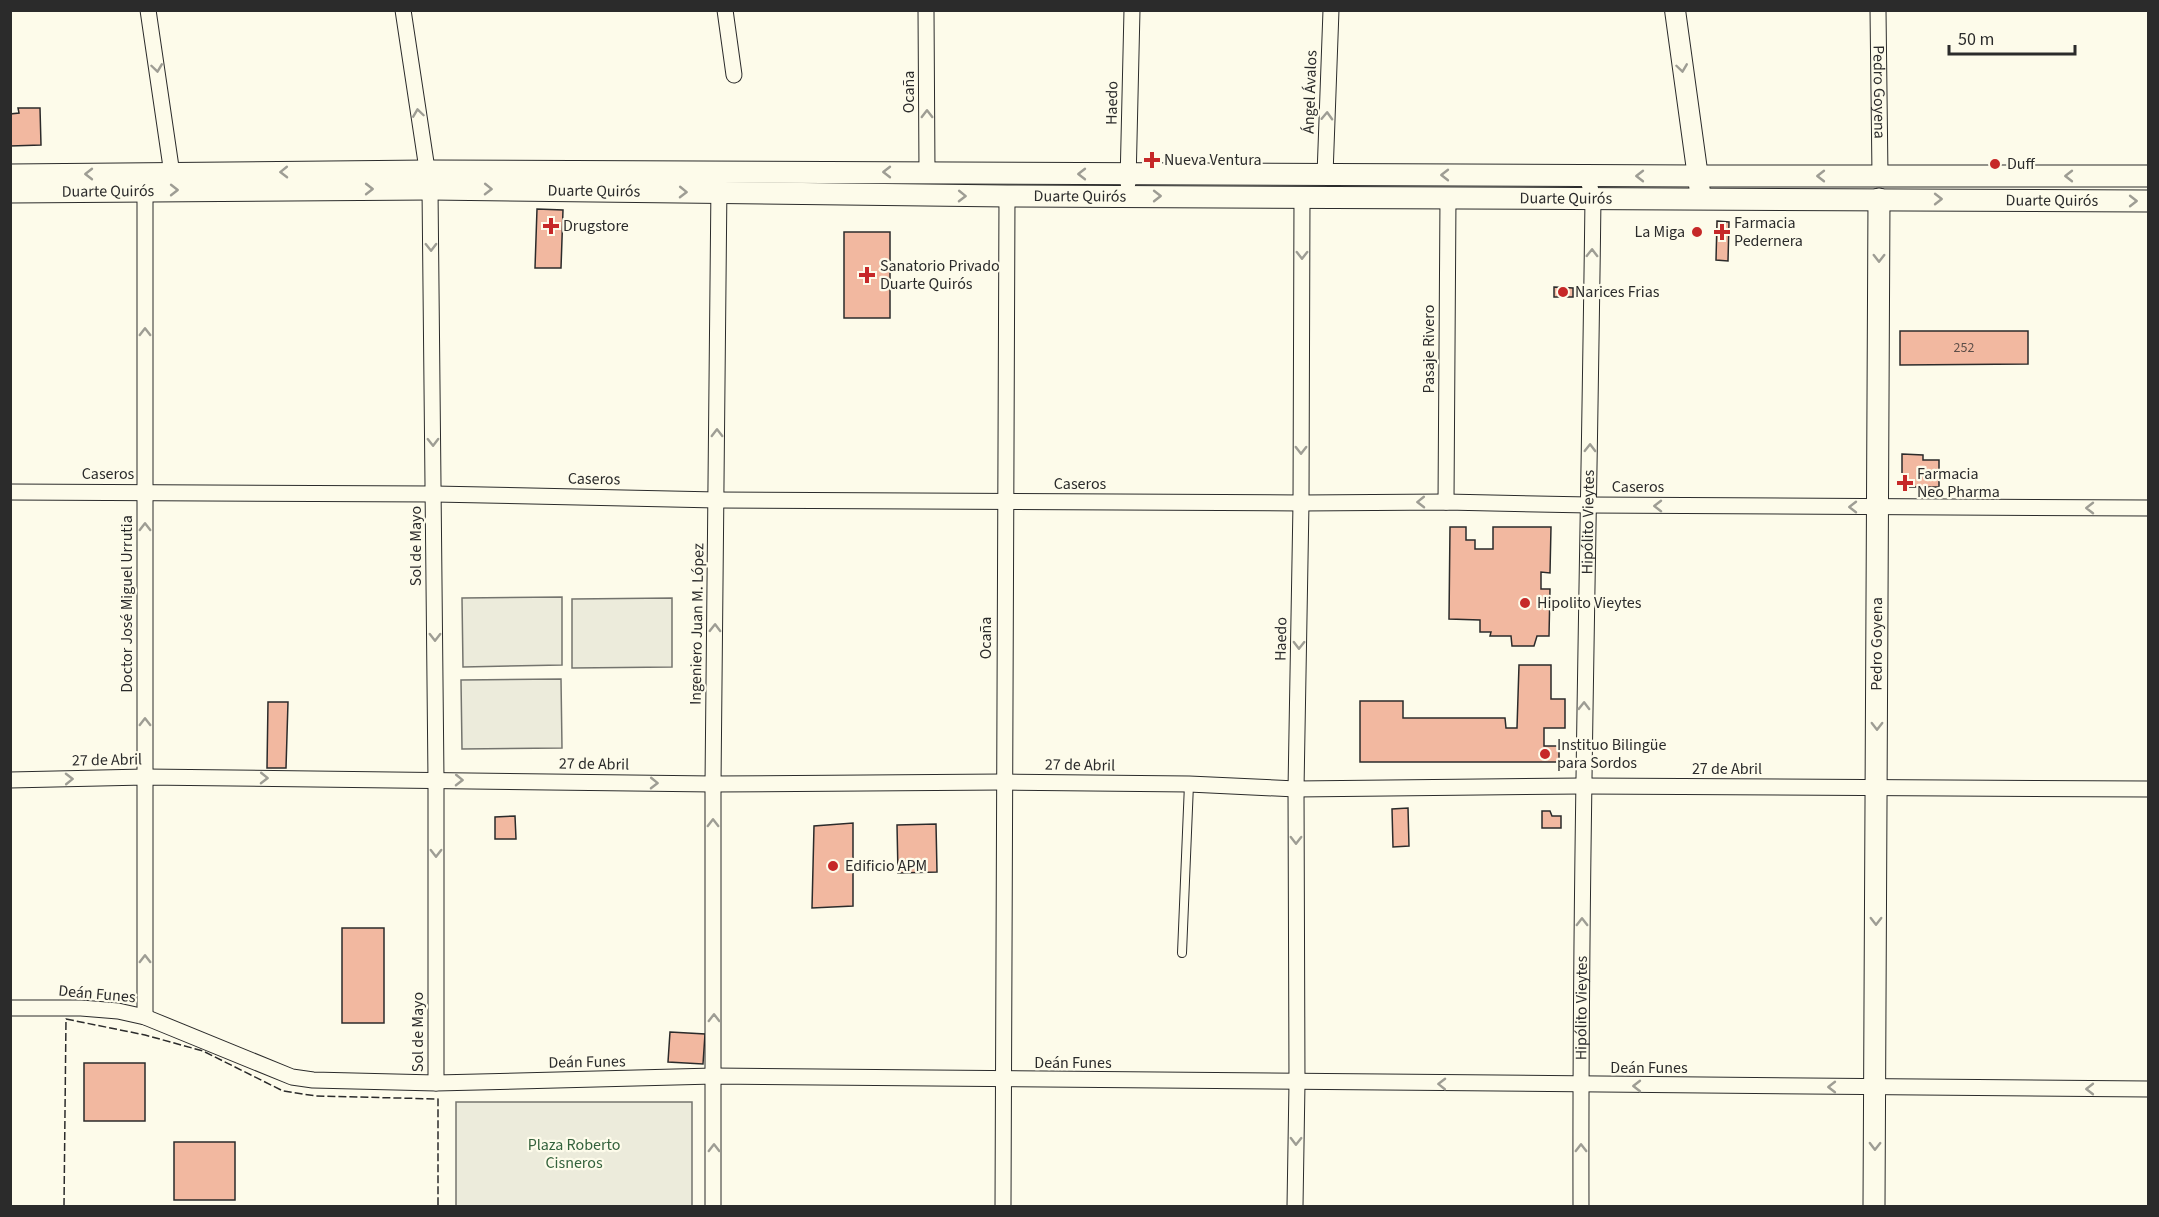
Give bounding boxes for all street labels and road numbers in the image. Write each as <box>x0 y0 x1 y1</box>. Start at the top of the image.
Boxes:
street label: Pedro Goyena <box>1867 45 1891 139</box>
street label: Ángel Ávalos <box>1298 49 1322 134</box>
street label: Ocaña <box>898 71 920 113</box>
street label: Haedo <box>1101 81 1123 125</box>
street label: Duarte Quirós <box>548 179 641 203</box>
street label: Duarte Quirós <box>62 180 155 203</box>
street label: Duarte Quirós <box>1034 185 1127 208</box>
street label: Duarte Quirós <box>1520 187 1613 210</box>
street label: Duarte Quirós <box>2006 189 2099 212</box>
street label: Pasaje Rivero <box>1418 305 1440 393</box>
street label: Caseros <box>82 463 135 485</box>
street label: Caseros <box>568 468 621 490</box>
street label: Hipólito Vieytes <box>1576 469 1600 575</box>
street label: Caseros <box>1054 473 1107 495</box>
street label: Caseros <box>1612 476 1665 498</box>
street label: Sol de Mayo <box>405 506 427 586</box>
street label: Doctor José Miguel Urrutia <box>116 515 138 693</box>
street label: Ingeniero Juan M. López <box>685 543 709 705</box>
street label: Pedro Goyena <box>1866 597 1888 691</box>
street label: Ocaña <box>975 617 997 659</box>
street label: Haedo <box>1270 617 1292 661</box>
street label: 27 de Abril <box>72 748 142 772</box>
street label: 27 de Abril <box>559 752 629 776</box>
street label: 27 de Abril <box>1045 753 1115 777</box>
street label: 27 de Abril <box>1692 758 1762 780</box>
street label: Hipólito Vieytes <box>1570 955 1593 1060</box>
street label: Deán Funes <box>58 980 137 1008</box>
street label: Sol de Mayo <box>407 992 429 1072</box>
street label: Deán Funes <box>548 1050 626 1074</box>
street label: Deán Funes <box>1034 1052 1112 1074</box>
street label: Deán Funes <box>1610 1057 1688 1079</box>

